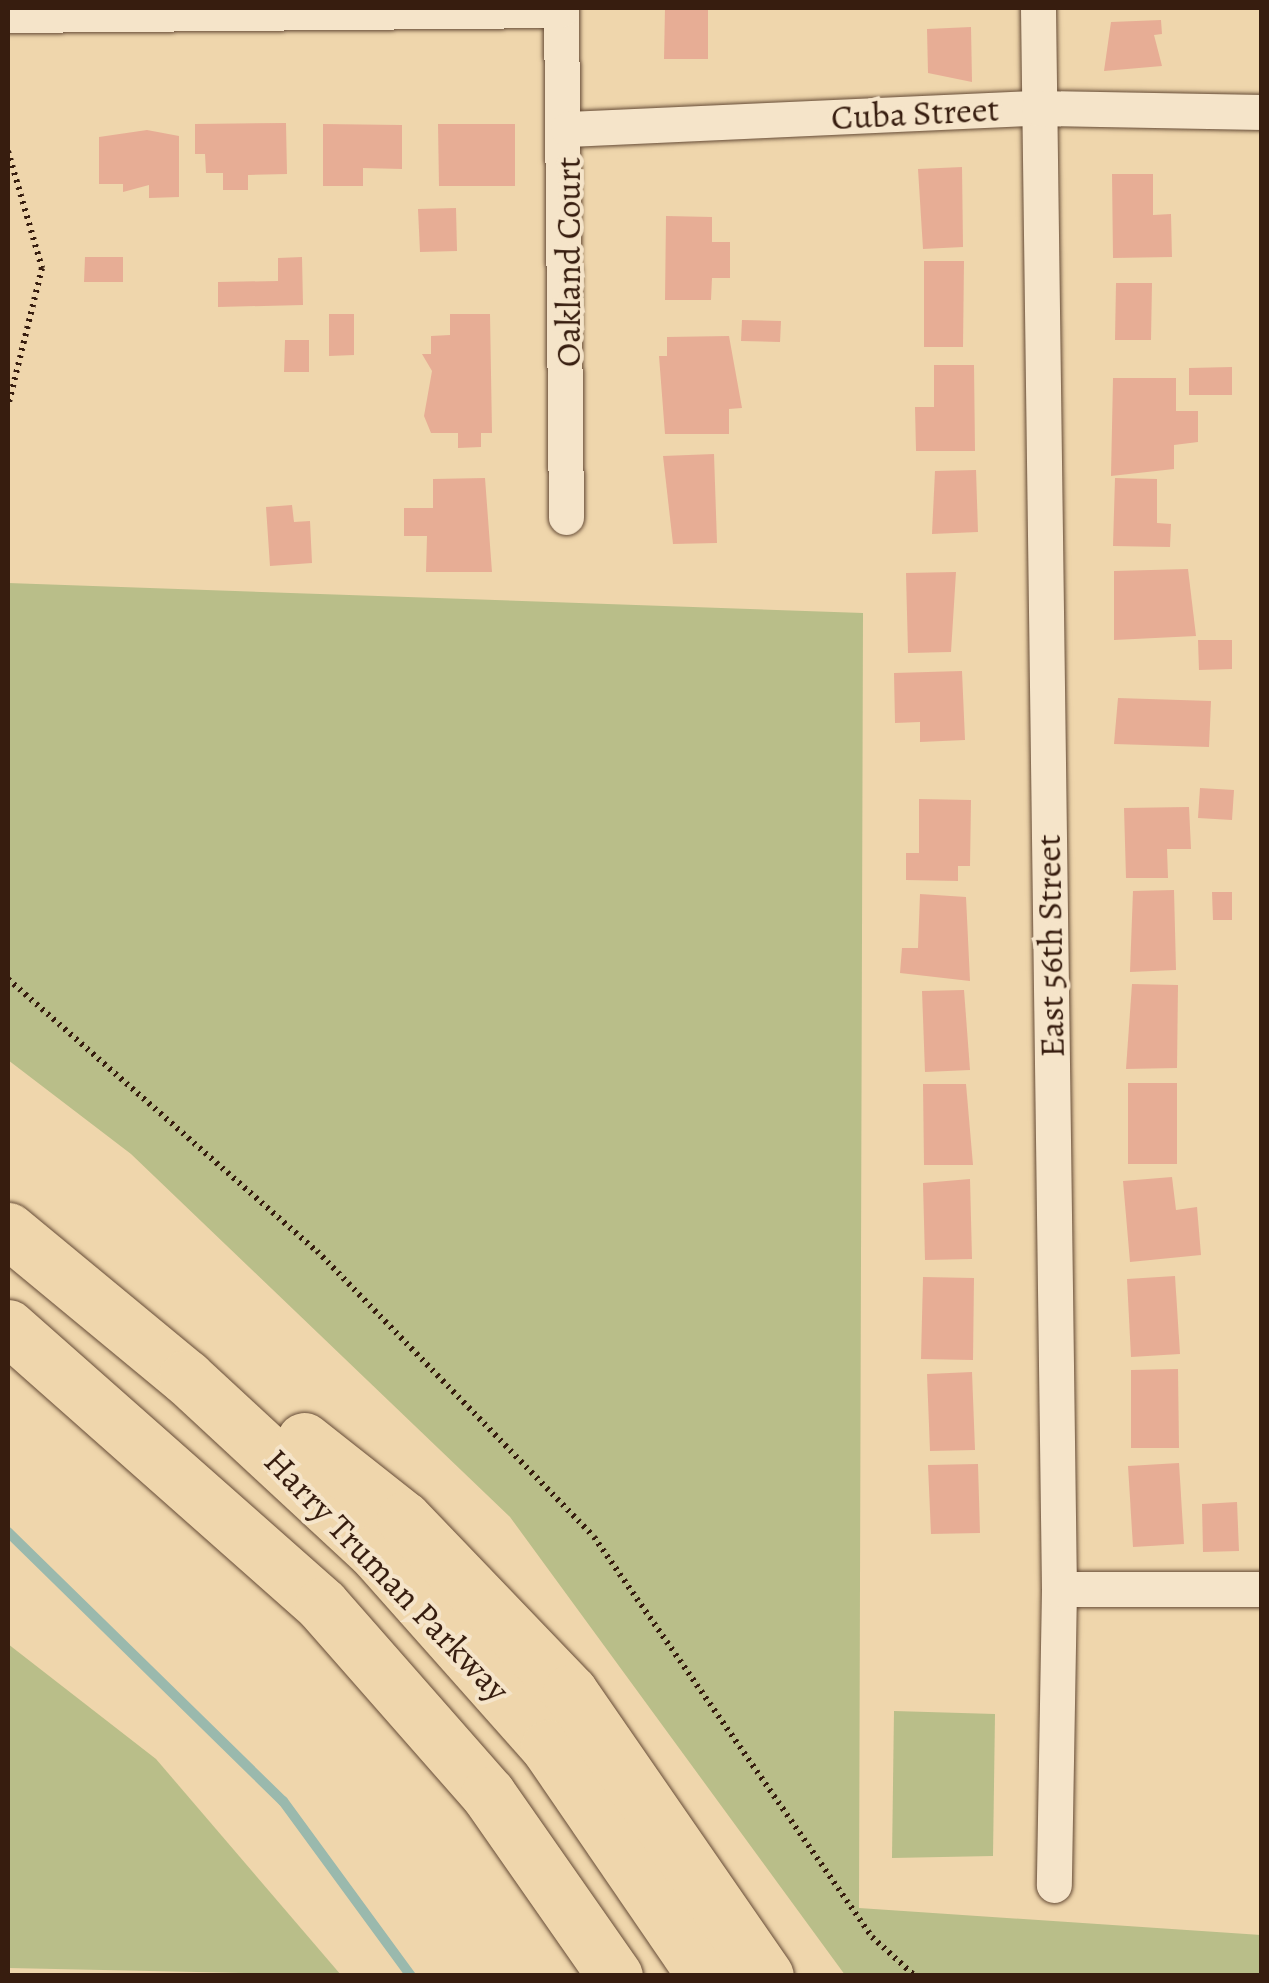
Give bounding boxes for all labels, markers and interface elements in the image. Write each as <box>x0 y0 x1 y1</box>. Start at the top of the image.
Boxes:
street label: Cuba Street <box>830 88 1000 138</box>
street label: Oakland Court <box>547 157 589 367</box>
street label: East 56th Street <box>1027 834 1073 1058</box>
street label: Harry Truman Parkway <box>256 1440 518 1710</box>

